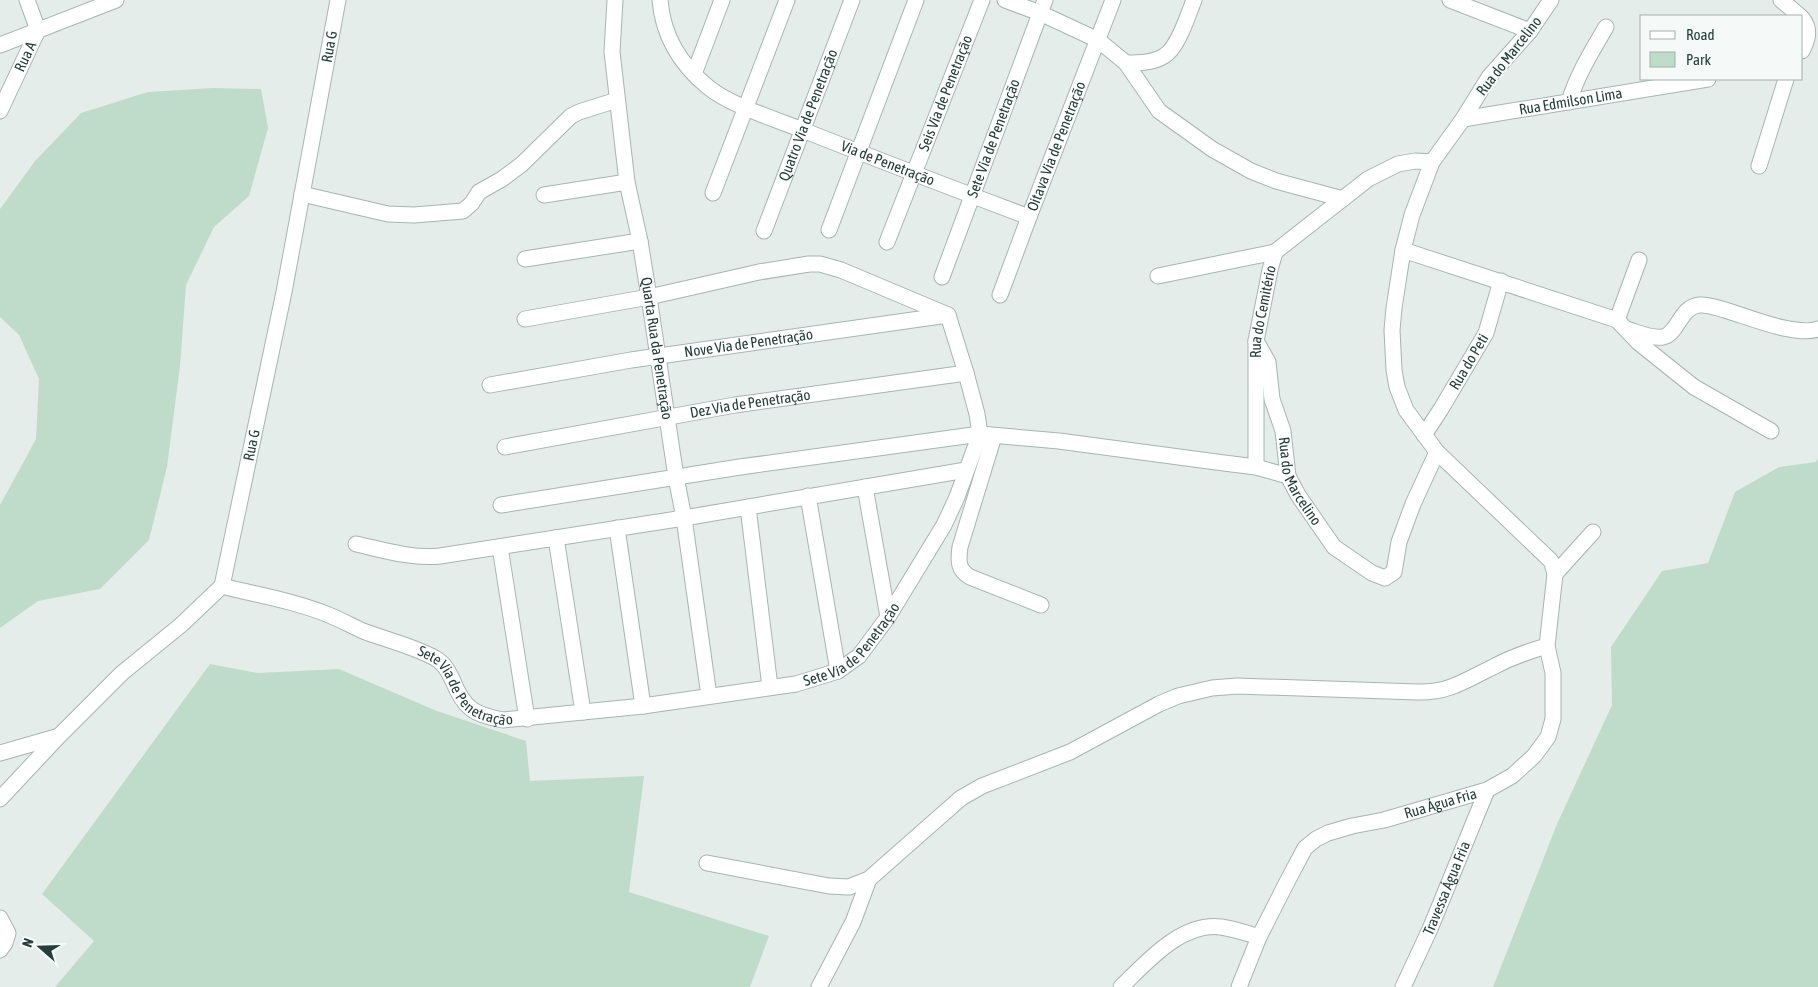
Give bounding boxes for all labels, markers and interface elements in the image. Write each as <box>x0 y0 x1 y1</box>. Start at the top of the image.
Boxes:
street label: Rua do Marcelino <box>1472 13 1545 99</box>
legend <box>1640 15 1803 80</box>
text: Road <box>1686 26 1715 43</box>
street label: Rua G <box>318 29 340 64</box>
street label: Seis Via de Penetração <box>915 33 975 153</box>
street label: Rua A <box>11 38 40 74</box>
street label: Quatro Via de Penetração <box>775 47 841 183</box>
text: Park <box>1686 51 1711 68</box>
street label: Sete Via de Penetração <box>963 76 1023 200</box>
street label: Oitava Via de Penetração <box>1023 79 1089 213</box>
street label: Rua Edmilson Lima <box>1518 84 1623 118</box>
street label: Via de Penetração <box>839 137 937 188</box>
street label: Rua do Cemitério <box>1247 263 1279 358</box>
street label: Quarta Rua da Penetração <box>638 276 676 421</box>
street label: Nove Via de Penetração <box>683 325 814 360</box>
street label: Rua do Peti <box>1445 331 1492 392</box>
street label: Dez Via de Penetração <box>688 386 811 421</box>
street label: Rua G <box>240 428 263 462</box>
street label: Rua do Marcelino <box>1276 436 1325 528</box>
street label: Sete Via de Penetração <box>801 599 903 689</box>
street label: Sete Via de Penetração <box>415 642 513 728</box>
street label: Rua Água Fria <box>1402 784 1478 822</box>
street label: Travessa Água Fria <box>1419 839 1473 938</box>
north arrow <box>15 922 65 972</box>
text: N <box>19 936 37 949</box>

